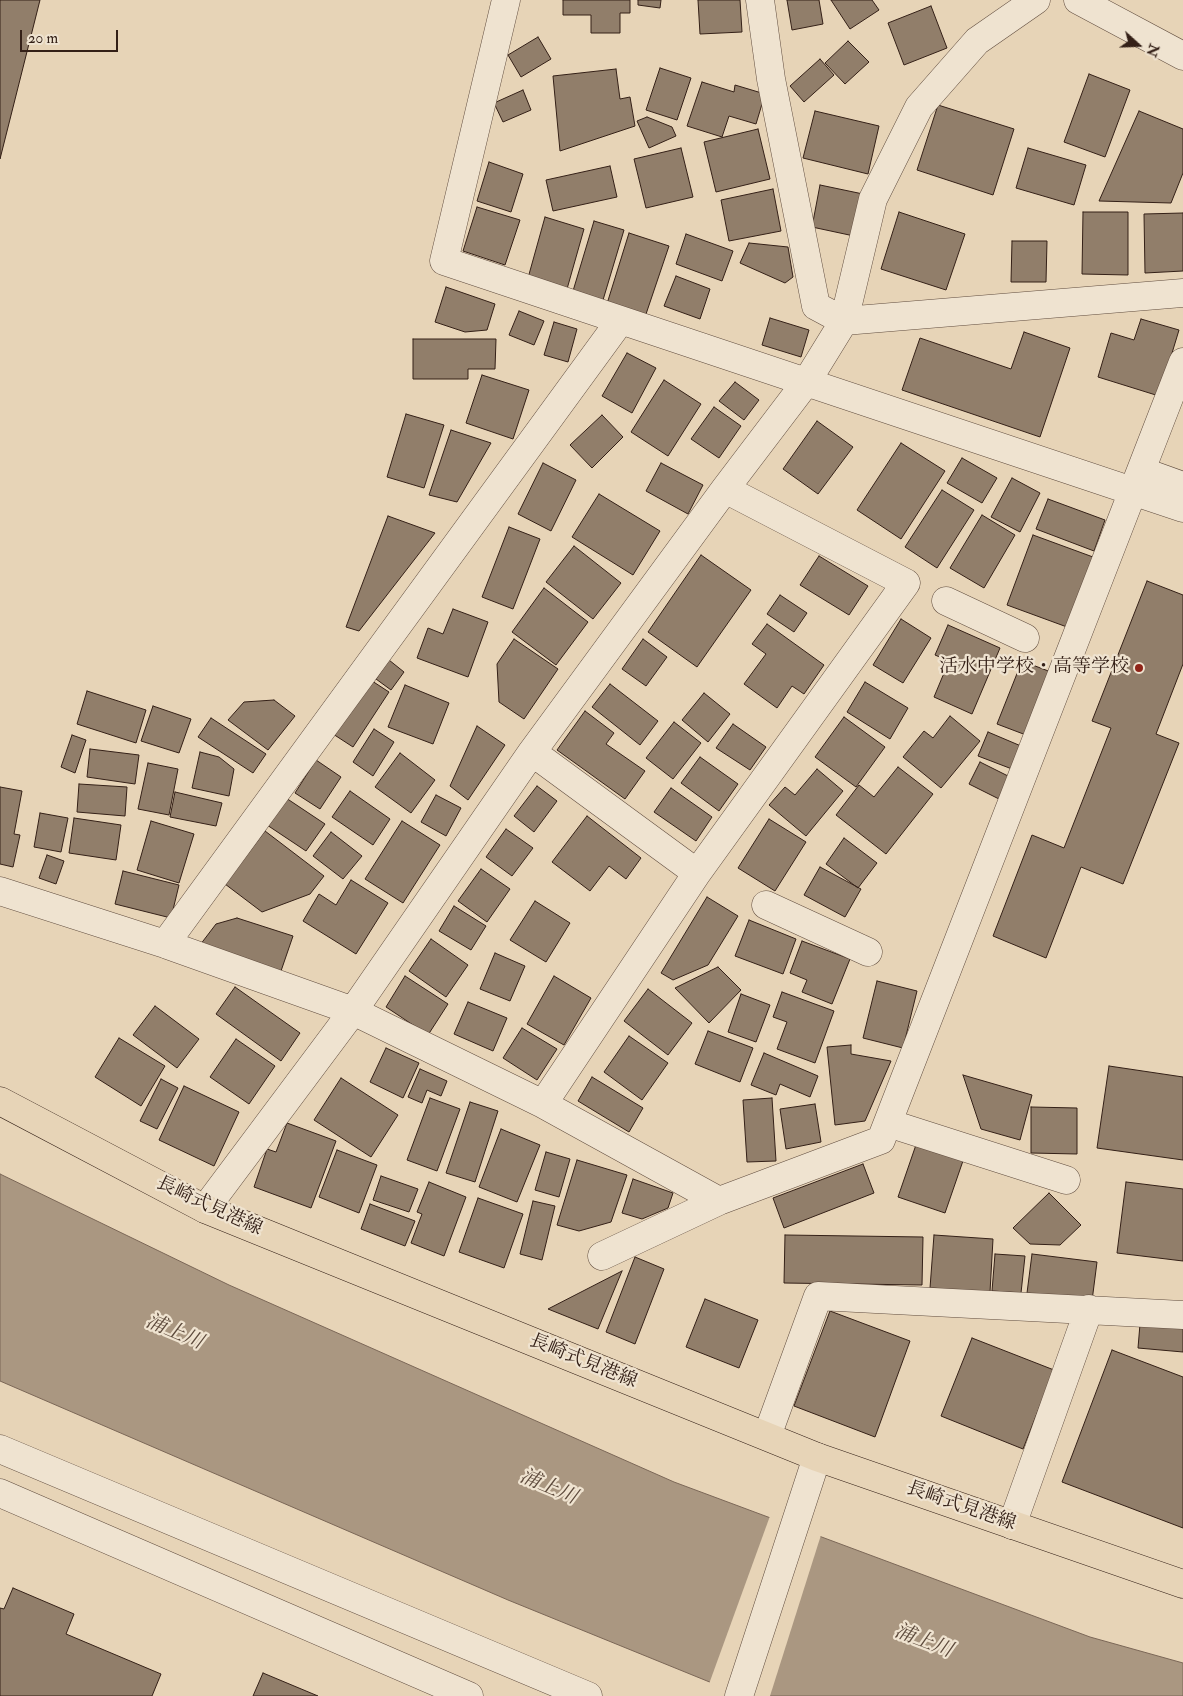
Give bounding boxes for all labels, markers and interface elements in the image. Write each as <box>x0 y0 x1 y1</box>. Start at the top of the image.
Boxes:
scale bar <box>22 20 120 52</box>
north arrow <box>1113 20 1163 70</box>
text: 20 m <box>28 29 58 48</box>
text: N <box>1142 41 1163 59</box>
place label: 活水中学校・高等学校 <box>939 657 1129 679</box>
marker: 活水中学校・高等学校 <box>1133 662 1145 674</box>
street label: 長崎式見港線 <box>153 1173 265 1241</box>
water label: 浦上川 <box>142 1310 206 1356</box>
street label: 長崎式見港線 <box>526 1330 640 1394</box>
water label: 浦上川 <box>516 1465 580 1511</box>
street label: 長崎式見港線 <box>903 1478 1019 1536</box>
water label: 浦上川 <box>891 1620 955 1664</box>

